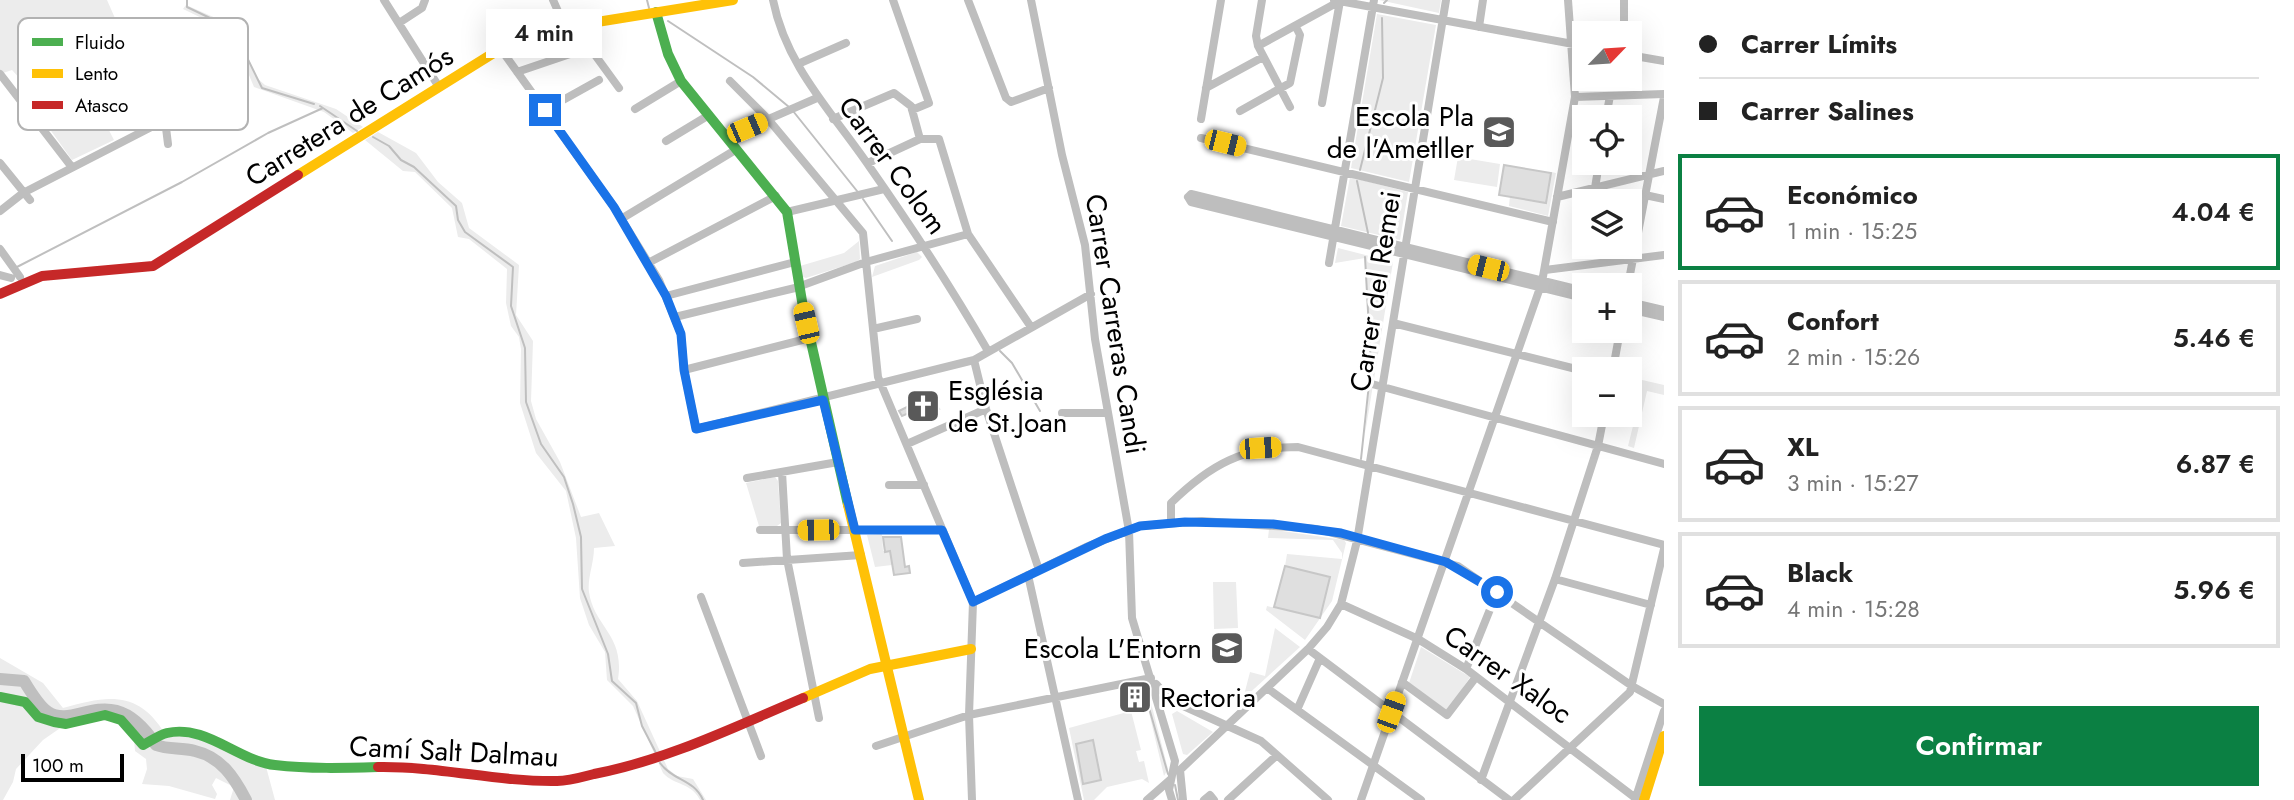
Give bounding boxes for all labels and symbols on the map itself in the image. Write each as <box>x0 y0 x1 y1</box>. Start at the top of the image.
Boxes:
callout: 4 min <box>487 8 603 57</box>
legend <box>18 18 248 130</box>
north arrow <box>1572 21 1642 91</box>
text: Fluido <box>75 29 125 56</box>
street label: Carretera de Camós <box>237 36 461 197</box>
text: Lento <box>75 60 118 87</box>
street label: Carrer Colom <box>828 88 957 243</box>
text: Atasco <box>75 92 128 119</box>
route end <box>529 94 561 126</box>
place label: Escola Pla de l'Ametller <box>1327 96 1474 169</box>
car <box>724 110 771 146</box>
school or university icon: Escola Pla de l'Ametller <box>1480 113 1518 151</box>
car <box>1203 128 1248 158</box>
street label: Carrer del Remei <box>1339 188 1412 394</box>
street label: Carrer Carreras Candi <box>1075 191 1156 457</box>
car <box>1466 253 1511 283</box>
car <box>792 300 821 346</box>
place label: Església de St.Joan <box>948 370 1067 443</box>
church icon: Església de St.Joan <box>904 387 942 425</box>
car <box>1239 436 1282 460</box>
car <box>797 519 840 541</box>
route start <box>1481 576 1513 608</box>
street label: Carrer Xaloc <box>1435 615 1580 734</box>
place label: Escola L'Entorn <box>1024 628 1202 669</box>
school or university icon: Escola L'Entorn <box>1208 629 1246 667</box>
place label: Rectoria <box>1160 677 1256 718</box>
building icon: Rectoria <box>1116 678 1154 716</box>
car <box>1374 689 1409 735</box>
street label: Camí Salt Dalmau <box>348 726 560 777</box>
scale bar <box>21 751 124 783</box>

